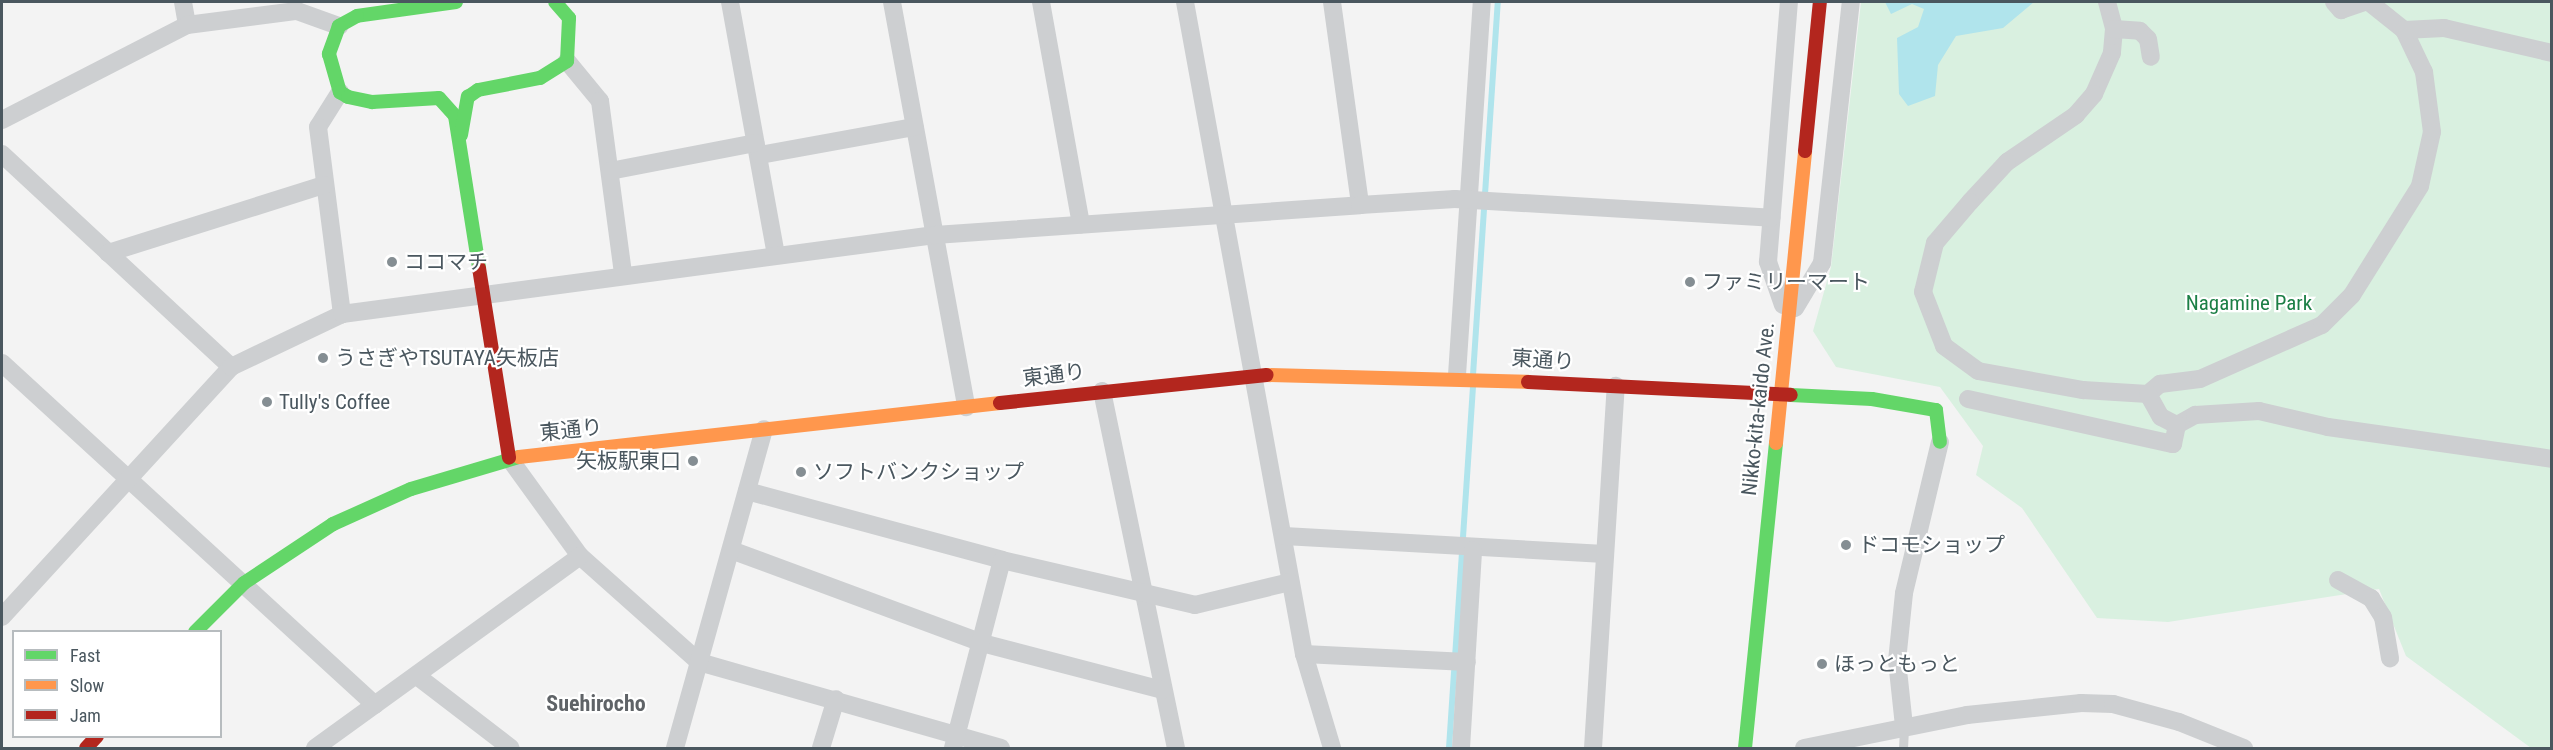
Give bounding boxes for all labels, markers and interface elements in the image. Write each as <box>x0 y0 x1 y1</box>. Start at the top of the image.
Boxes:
place label: ココマチ <box>404 249 488 275</box>
marker: ココマチ <box>385 255 399 269</box>
place label: ファミリーマート <box>1702 269 1870 295</box>
marker: ファミリーマート <box>1683 275 1697 289</box>
park label: Nagamine Park <box>2186 290 2312 316</box>
street label: Nikko-kita-kaido Ave. <box>1736 321 1780 497</box>
place label: うさぎやTSUTAYA矢板店 <box>335 345 559 371</box>
street label: 東通り <box>1511 345 1575 375</box>
marker: うさぎやTSUTAYA矢板店 <box>316 351 330 365</box>
street label: 東通り <box>1021 359 1087 391</box>
place label: Tully's Coffee <box>279 389 390 415</box>
marker: Tully's Coffee <box>260 395 274 409</box>
street label: 東通り <box>538 414 604 446</box>
place label: 矢板駅東口 <box>576 448 681 474</box>
marker: 矢板駅東口 <box>686 454 700 468</box>
place label: ソフトバンクショップ <box>813 459 1023 485</box>
marker: ソフトバンクショップ <box>794 465 808 479</box>
place label: ドコモショップ <box>1858 532 2005 558</box>
marker: ドコモショップ <box>1839 538 1853 552</box>
legend <box>12 630 222 738</box>
text: Fast <box>70 645 101 666</box>
place label: ほっともっと <box>1834 651 1960 677</box>
marker: ほっともっと <box>1815 657 1829 671</box>
text: Slow <box>70 675 104 696</box>
district label: Suehirocho <box>546 691 646 717</box>
text: Jam <box>70 705 101 726</box>

